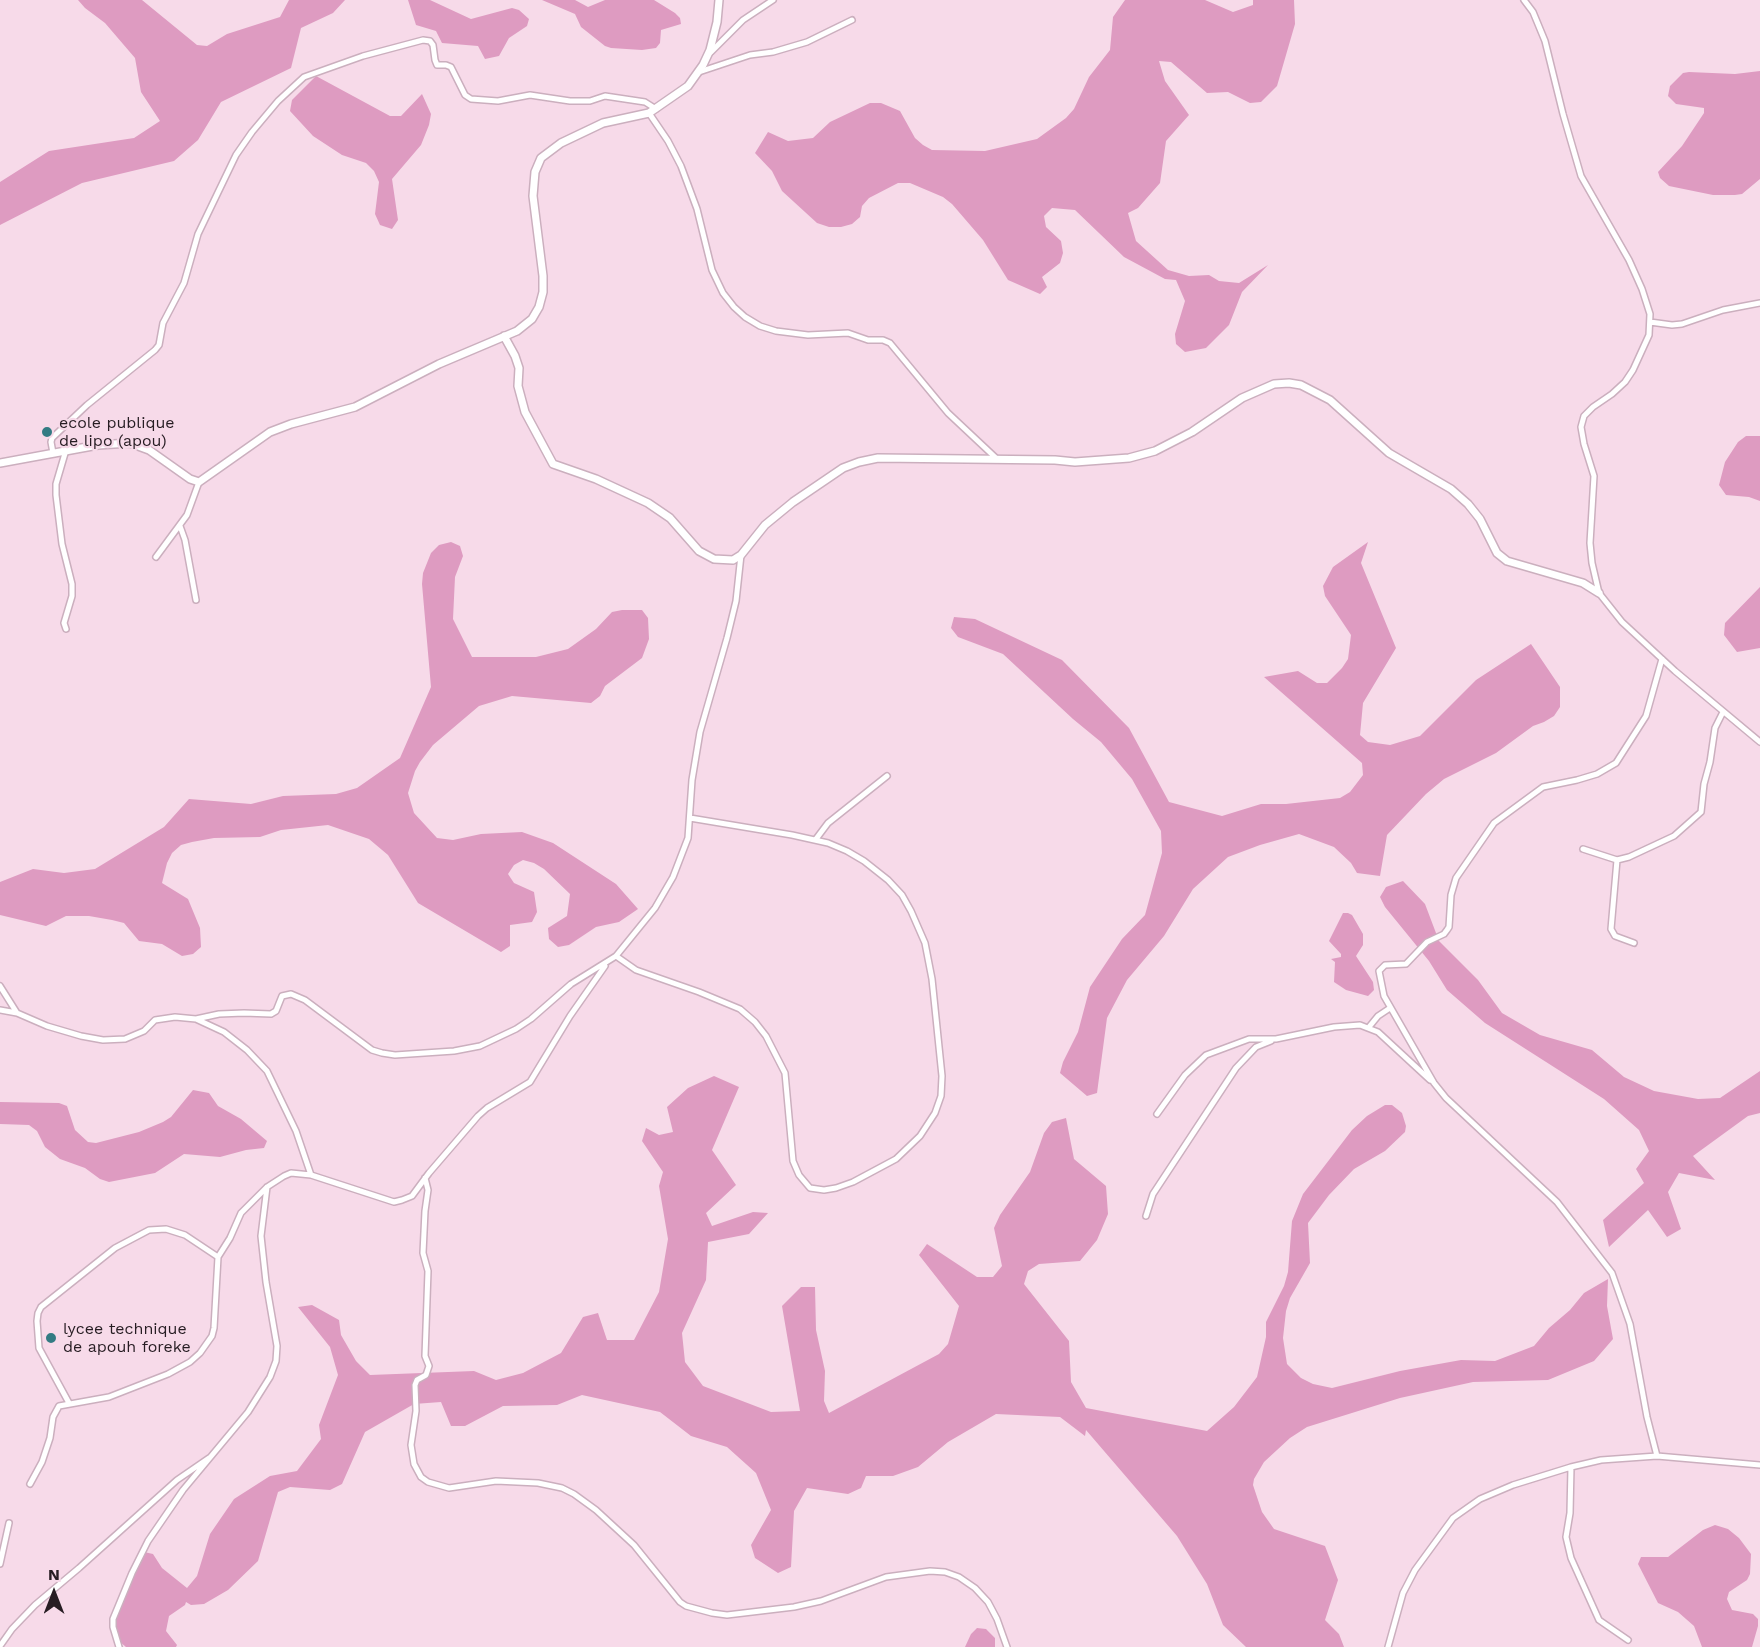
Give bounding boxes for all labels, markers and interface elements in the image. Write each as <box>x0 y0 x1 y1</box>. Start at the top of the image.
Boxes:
place label: ecole publique de lipo (apou) <box>59 413 175 451</box>
marker: ecole publique de lipo (apou) <box>40 425 54 439</box>
place label: lycee technique de apouh foreke <box>63 1319 191 1357</box>
marker: lycee technique de apouh foreke <box>44 1331 58 1345</box>
north arrow <box>24 1563 84 1623</box>
text: N <box>48 1565 60 1584</box>

